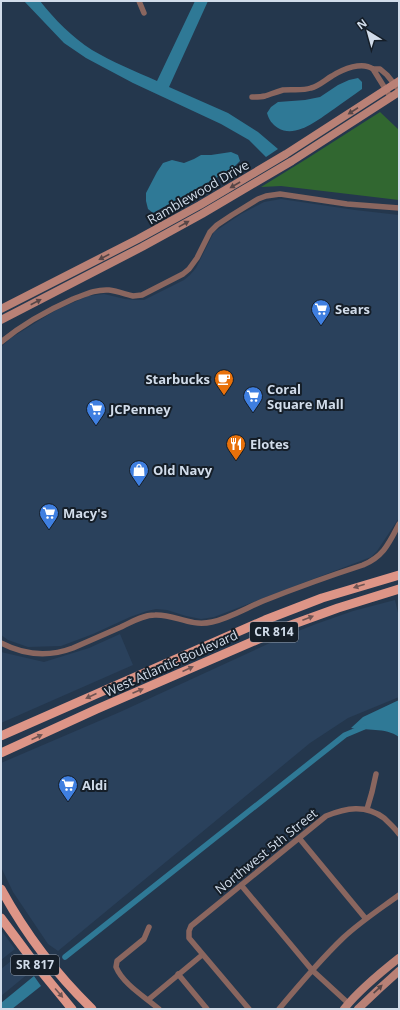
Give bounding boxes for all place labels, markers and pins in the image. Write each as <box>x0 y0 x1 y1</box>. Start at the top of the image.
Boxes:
supermarket icon: Sears <box>310 298 332 326</box>
place label: Sears <box>335 300 370 318</box>
cafe icon: Starbucks <box>213 368 235 396</box>
place label: Starbucks <box>145 370 210 388</box>
place label: Coral Square Mall <box>267 380 344 413</box>
supermarket icon: Coral Square Mall <box>242 385 264 413</box>
supermarket icon: JCPenney <box>85 398 107 426</box>
place label: JCPenney <box>109 400 171 418</box>
restaurant icon: Elotes <box>225 433 247 461</box>
place label: Elotes <box>250 435 289 453</box>
shop icon: Old Navy <box>128 459 150 487</box>
place label: Old Navy <box>153 461 213 479</box>
supermarket icon: Macy's <box>38 502 60 530</box>
place label: Macy's <box>63 504 107 522</box>
supermarket icon: Aldi <box>57 774 79 802</box>
place label: Aldi <box>82 776 107 794</box>

